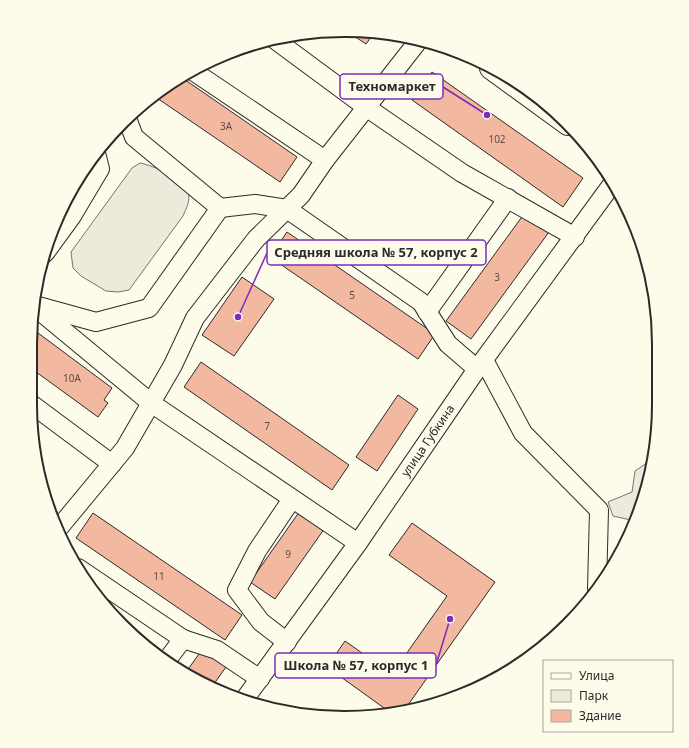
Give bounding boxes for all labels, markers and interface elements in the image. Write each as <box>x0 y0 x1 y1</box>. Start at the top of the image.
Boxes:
callout: Техномаркет <box>340 74 443 99</box>
text: Техномаркет <box>348 77 436 95</box>
house number: 3А <box>220 119 233 133</box>
house number: 102 <box>488 132 506 146</box>
callout: Средняя школа № 57, корпус 2 <box>267 240 486 265</box>
text: Средняя школа № 57, корпус 2 <box>274 243 478 261</box>
house number: 3 <box>494 270 500 284</box>
house number: 5 <box>349 288 355 302</box>
house number: 10А <box>63 371 82 385</box>
street label: улица Губкина <box>397 401 458 480</box>
house number: 7 <box>264 419 270 433</box>
house number: 9 <box>285 547 291 561</box>
house number: 11 <box>153 569 165 583</box>
callout: Школа № 57, корпус 1 <box>275 653 436 678</box>
text: Школа № 57, корпус 1 <box>284 656 428 674</box>
legend <box>543 660 673 732</box>
text: Улица <box>579 667 614 684</box>
text: Парк <box>579 687 609 704</box>
text: Здание <box>579 707 622 724</box>

